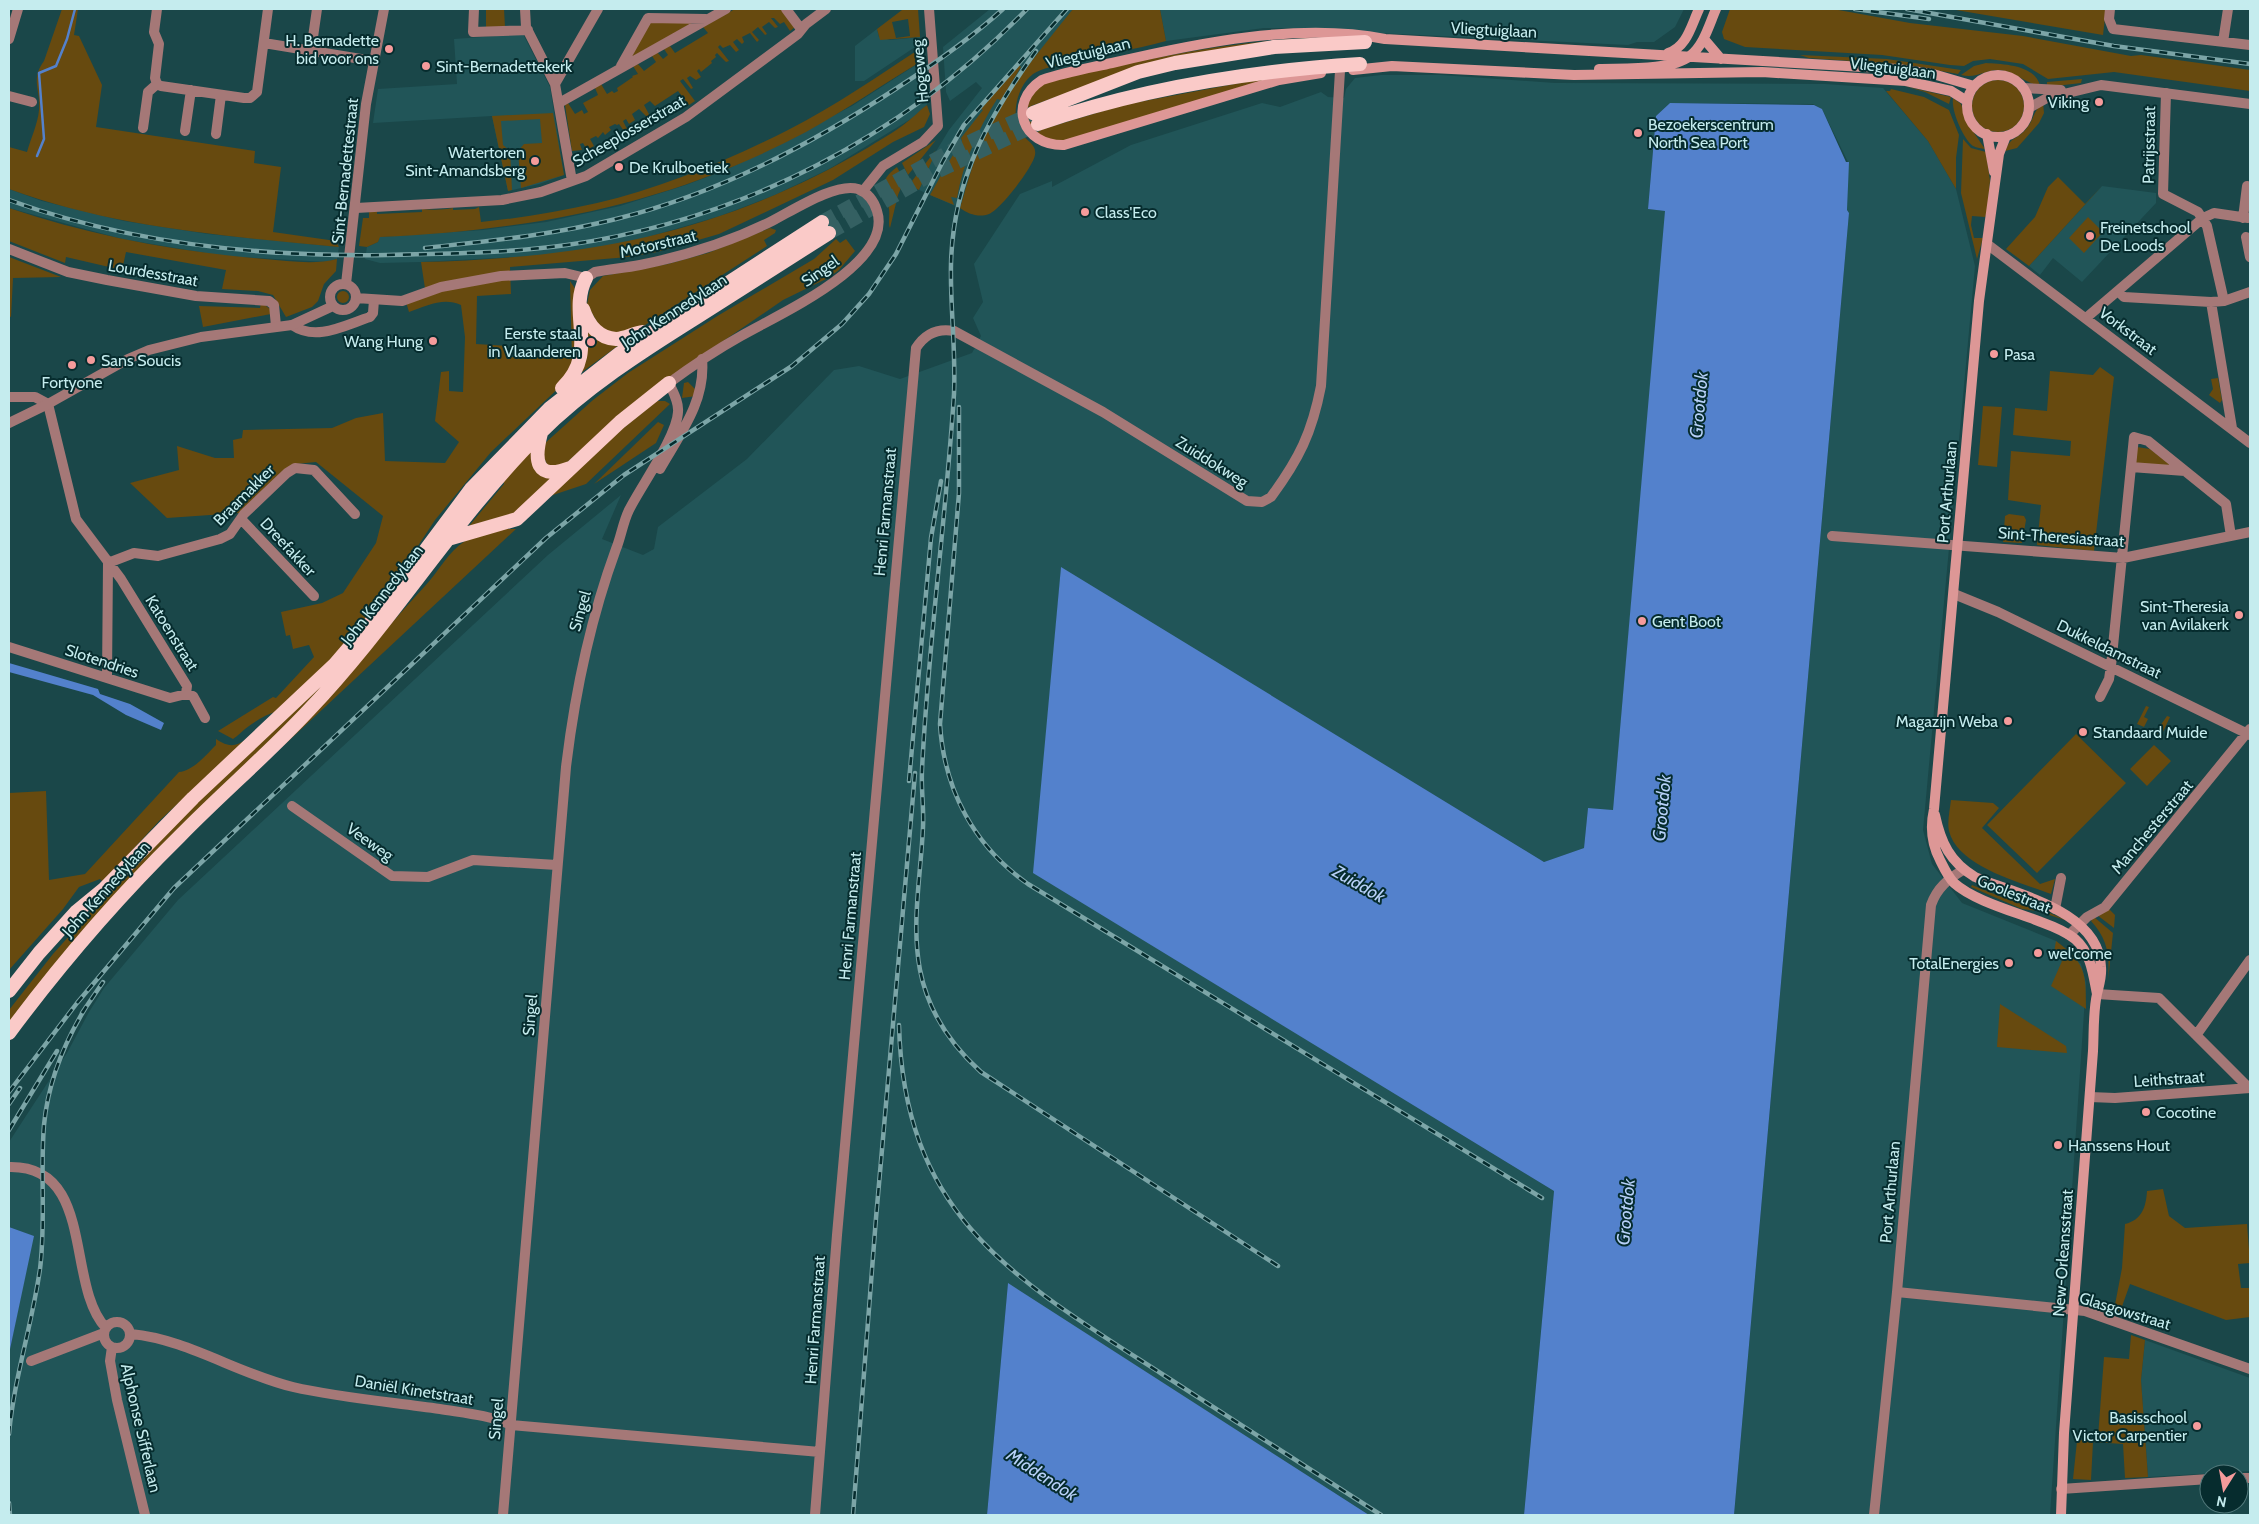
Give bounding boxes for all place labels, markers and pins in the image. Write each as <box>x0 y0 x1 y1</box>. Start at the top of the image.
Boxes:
place label: H. Bernadette bid voor ons <box>285 31 379 68</box>
marker: H. Bernadette bid voor ons <box>383 43 395 55</box>
place label: Sint-Bernadettekerk <box>436 57 573 76</box>
marker: Sint-Bernadettekerk <box>420 60 432 72</box>
place label: Viking <box>2048 93 2090 112</box>
marker: Viking <box>2093 96 2105 108</box>
place label: Bezoekerscentrum North Sea Port <box>1648 115 1774 152</box>
marker: Bezoekerscentrum North Sea Port <box>1632 127 1644 139</box>
place label: Watertoren Sint-Amandsberg <box>405 143 526 180</box>
marker: Watertoren Sint-Amandsberg <box>529 155 541 167</box>
place label: De Krulboetiek <box>629 158 729 177</box>
marker: De Krulboetiek <box>613 161 625 173</box>
place label: Class'Eco <box>1095 203 1157 222</box>
marker: Class'Eco <box>1079 206 1091 218</box>
place label: Freinetschool De Loods <box>2100 218 2191 255</box>
marker: Freinetschool De Loods <box>2084 230 2096 242</box>
place label: Eerste staal in Vlaanderen <box>488 324 581 361</box>
place label: Wang Hung <box>344 332 424 351</box>
marker: Wang Hung <box>427 335 439 347</box>
marker: Eerste staal in Vlaanderen <box>585 336 597 348</box>
place label: Pasa <box>2004 345 2035 364</box>
marker: Pasa <box>1988 348 2000 360</box>
place label: Sans Soucis <box>101 351 181 370</box>
marker: Sans Soucis <box>85 354 97 366</box>
marker: Fortyone <box>66 359 78 371</box>
place label: Fortyone <box>42 373 102 392</box>
place label: Sint-Theresia van Avilakerk <box>2140 597 2230 634</box>
marker: Sint-Theresia van Avilakerk <box>2233 609 2245 621</box>
place label: Gent Boot <box>1652 612 1722 631</box>
marker: Gent Boot <box>1636 615 1648 627</box>
place label: Magazijn Weba <box>1896 712 1998 731</box>
marker: Magazijn Weba <box>2002 715 2014 727</box>
place label: Standaard Muide <box>2093 723 2207 742</box>
marker: Standaard Muide <box>2077 726 2089 738</box>
place label: wel'come <box>2048 944 2112 963</box>
marker: wel'come <box>2032 947 2044 959</box>
place label: TotalEnergies <box>1909 954 1999 973</box>
marker: TotalEnergies <box>2003 957 2015 969</box>
place label: Cocotine <box>2156 1103 2216 1122</box>
marker: Cocotine <box>2140 1106 2152 1118</box>
place label: Hanssens Hout <box>2068 1136 2171 1155</box>
marker: Hanssens Hout <box>2052 1139 2064 1151</box>
place label: Basisschool Victor Carpentier <box>2073 1408 2188 1445</box>
marker: Basisschool Victor Carpentier <box>2191 1420 2203 1432</box>

